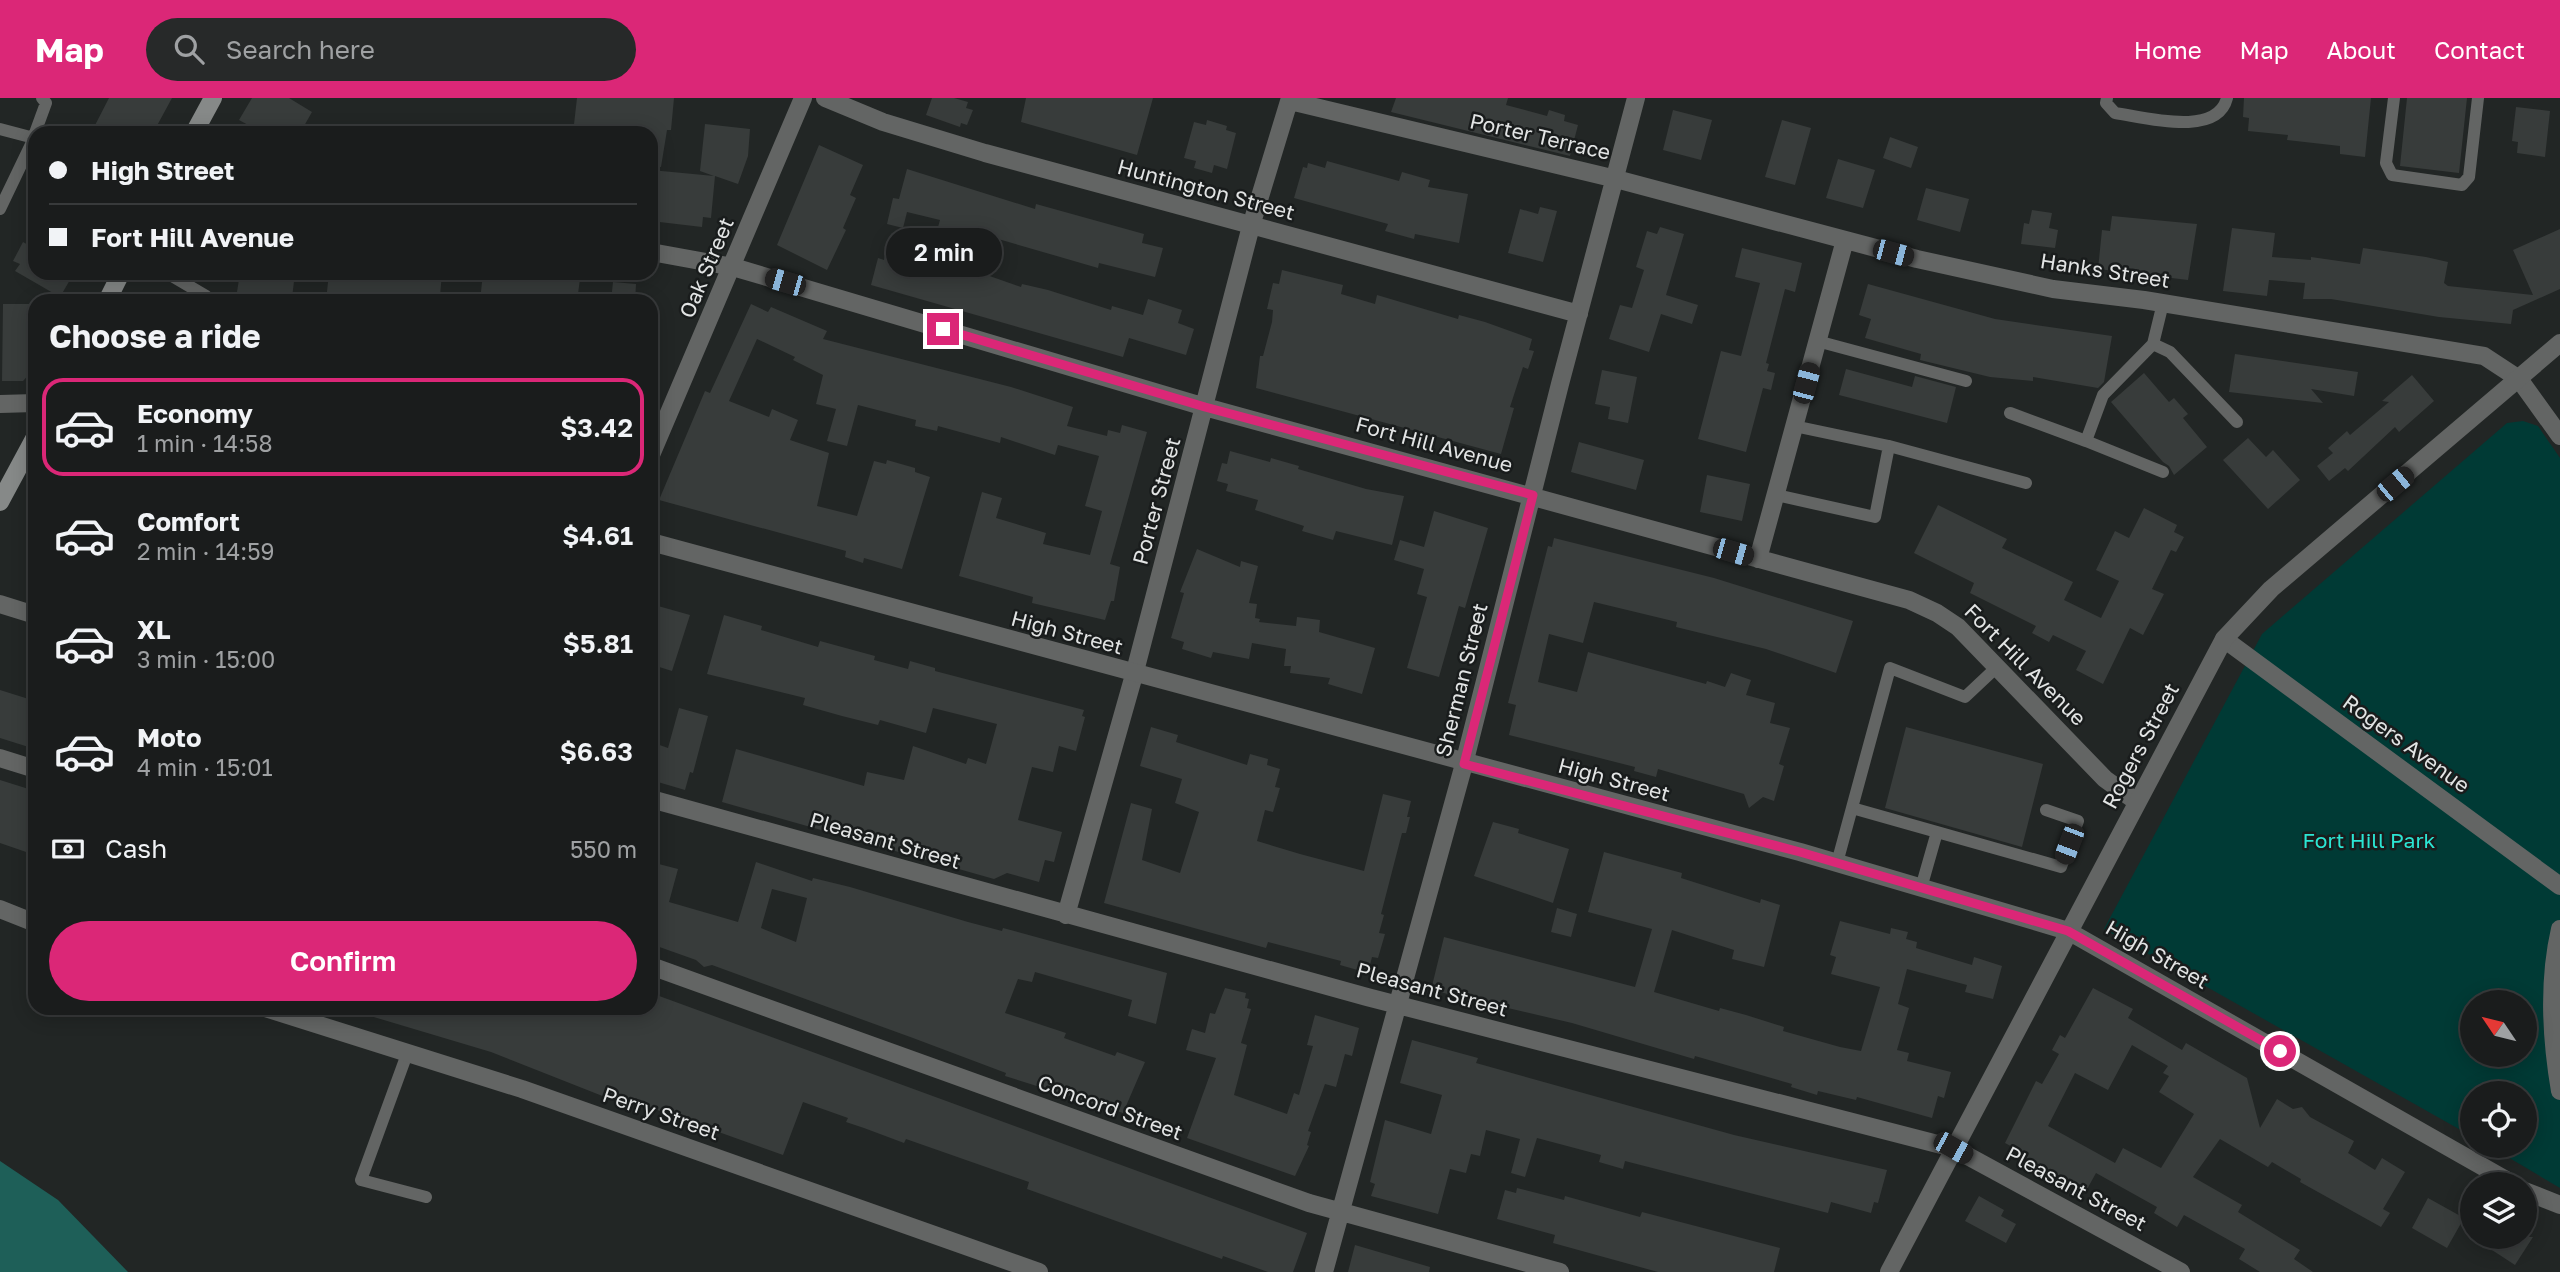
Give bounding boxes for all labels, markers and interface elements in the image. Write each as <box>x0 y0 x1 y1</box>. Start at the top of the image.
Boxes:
search box <box>146 18 636 81</box>
text: Map <box>35 30 104 69</box>
icon: search <box>170 30 208 68</box>
text: Search here <box>226 34 375 65</box>
text: Home <box>2134 35 2202 64</box>
text: Map <box>2240 35 2289 64</box>
text: About <box>2327 35 2396 64</box>
text: Contact <box>2434 35 2525 64</box>
street label: Porter Terrace <box>1467 107 1613 165</box>
street label: Huntington Street <box>1115 153 1298 225</box>
text: High Street <box>91 155 234 186</box>
street label: Oak Street <box>673 213 739 322</box>
text: Fort Hill Avenue <box>91 222 294 253</box>
callout: 2 min <box>885 228 1001 276</box>
car <box>1870 237 1917 269</box>
text: 2 min <box>914 238 974 266</box>
street label: Hanks Street <box>2038 247 2172 293</box>
car <box>762 266 809 298</box>
route end <box>927 313 959 345</box>
text: Choose a ride <box>49 317 261 355</box>
car <box>1791 360 1822 406</box>
icon: car <box>53 396 116 459</box>
text: Economy <box>137 398 253 429</box>
street label: Fort Hill Avenue <box>1353 411 1516 477</box>
text: $3.42 <box>560 412 633 443</box>
text: 1 min · 14:58 <box>137 429 272 457</box>
street label: Porter Street <box>1127 434 1186 567</box>
car <box>2373 462 2418 506</box>
icon: car <box>53 504 116 567</box>
text: Comfort <box>137 506 240 537</box>
text: $4.61 <box>562 520 633 551</box>
car <box>1710 536 1757 568</box>
text: 2 min · 14:59 <box>137 537 275 565</box>
street label: Fort Hill Avenue <box>1959 598 2092 731</box>
street label: Sherman Street <box>1429 600 1493 759</box>
street label: High Street <box>1008 605 1126 659</box>
icon: car <box>53 612 116 675</box>
text: XL <box>137 614 171 645</box>
text: $5.81 <box>563 628 633 659</box>
text: 3 min · 15:00 <box>137 645 275 673</box>
street label: Rogers Street <box>2096 678 2184 813</box>
street label: Rogers Avenue <box>2338 688 2475 798</box>
icon: car <box>53 720 116 783</box>
text: Moto <box>137 722 202 753</box>
text: $6.63 <box>560 736 633 767</box>
street label: High Street <box>1555 752 1673 806</box>
text: 4 min · 15:01 <box>137 753 273 781</box>
street label: Pleasant Street <box>807 806 964 874</box>
car <box>2052 821 2087 867</box>
park label: Fort Hill Park <box>2303 827 2436 853</box>
icon: cash <box>49 830 87 868</box>
text: Cash <box>105 833 167 864</box>
text: 550 m <box>570 835 637 863</box>
street label: High Street <box>2101 914 2214 994</box>
button: Confirm <box>49 921 637 1001</box>
street label: Pleasant Street <box>1354 956 1511 1022</box>
north arrow <box>2460 990 2538 1068</box>
map controls <box>2460 990 2537 1249</box>
route start <box>2264 1035 2296 1067</box>
street label: Concord Street <box>1034 1069 1186 1145</box>
street label: Perry Street <box>599 1081 723 1145</box>
button: locate <box>2460 1081 2537 1158</box>
car <box>1930 1129 1977 1167</box>
street label: Pleasant Street <box>2002 1140 2151 1236</box>
button: layers <box>2460 1172 2537 1249</box>

